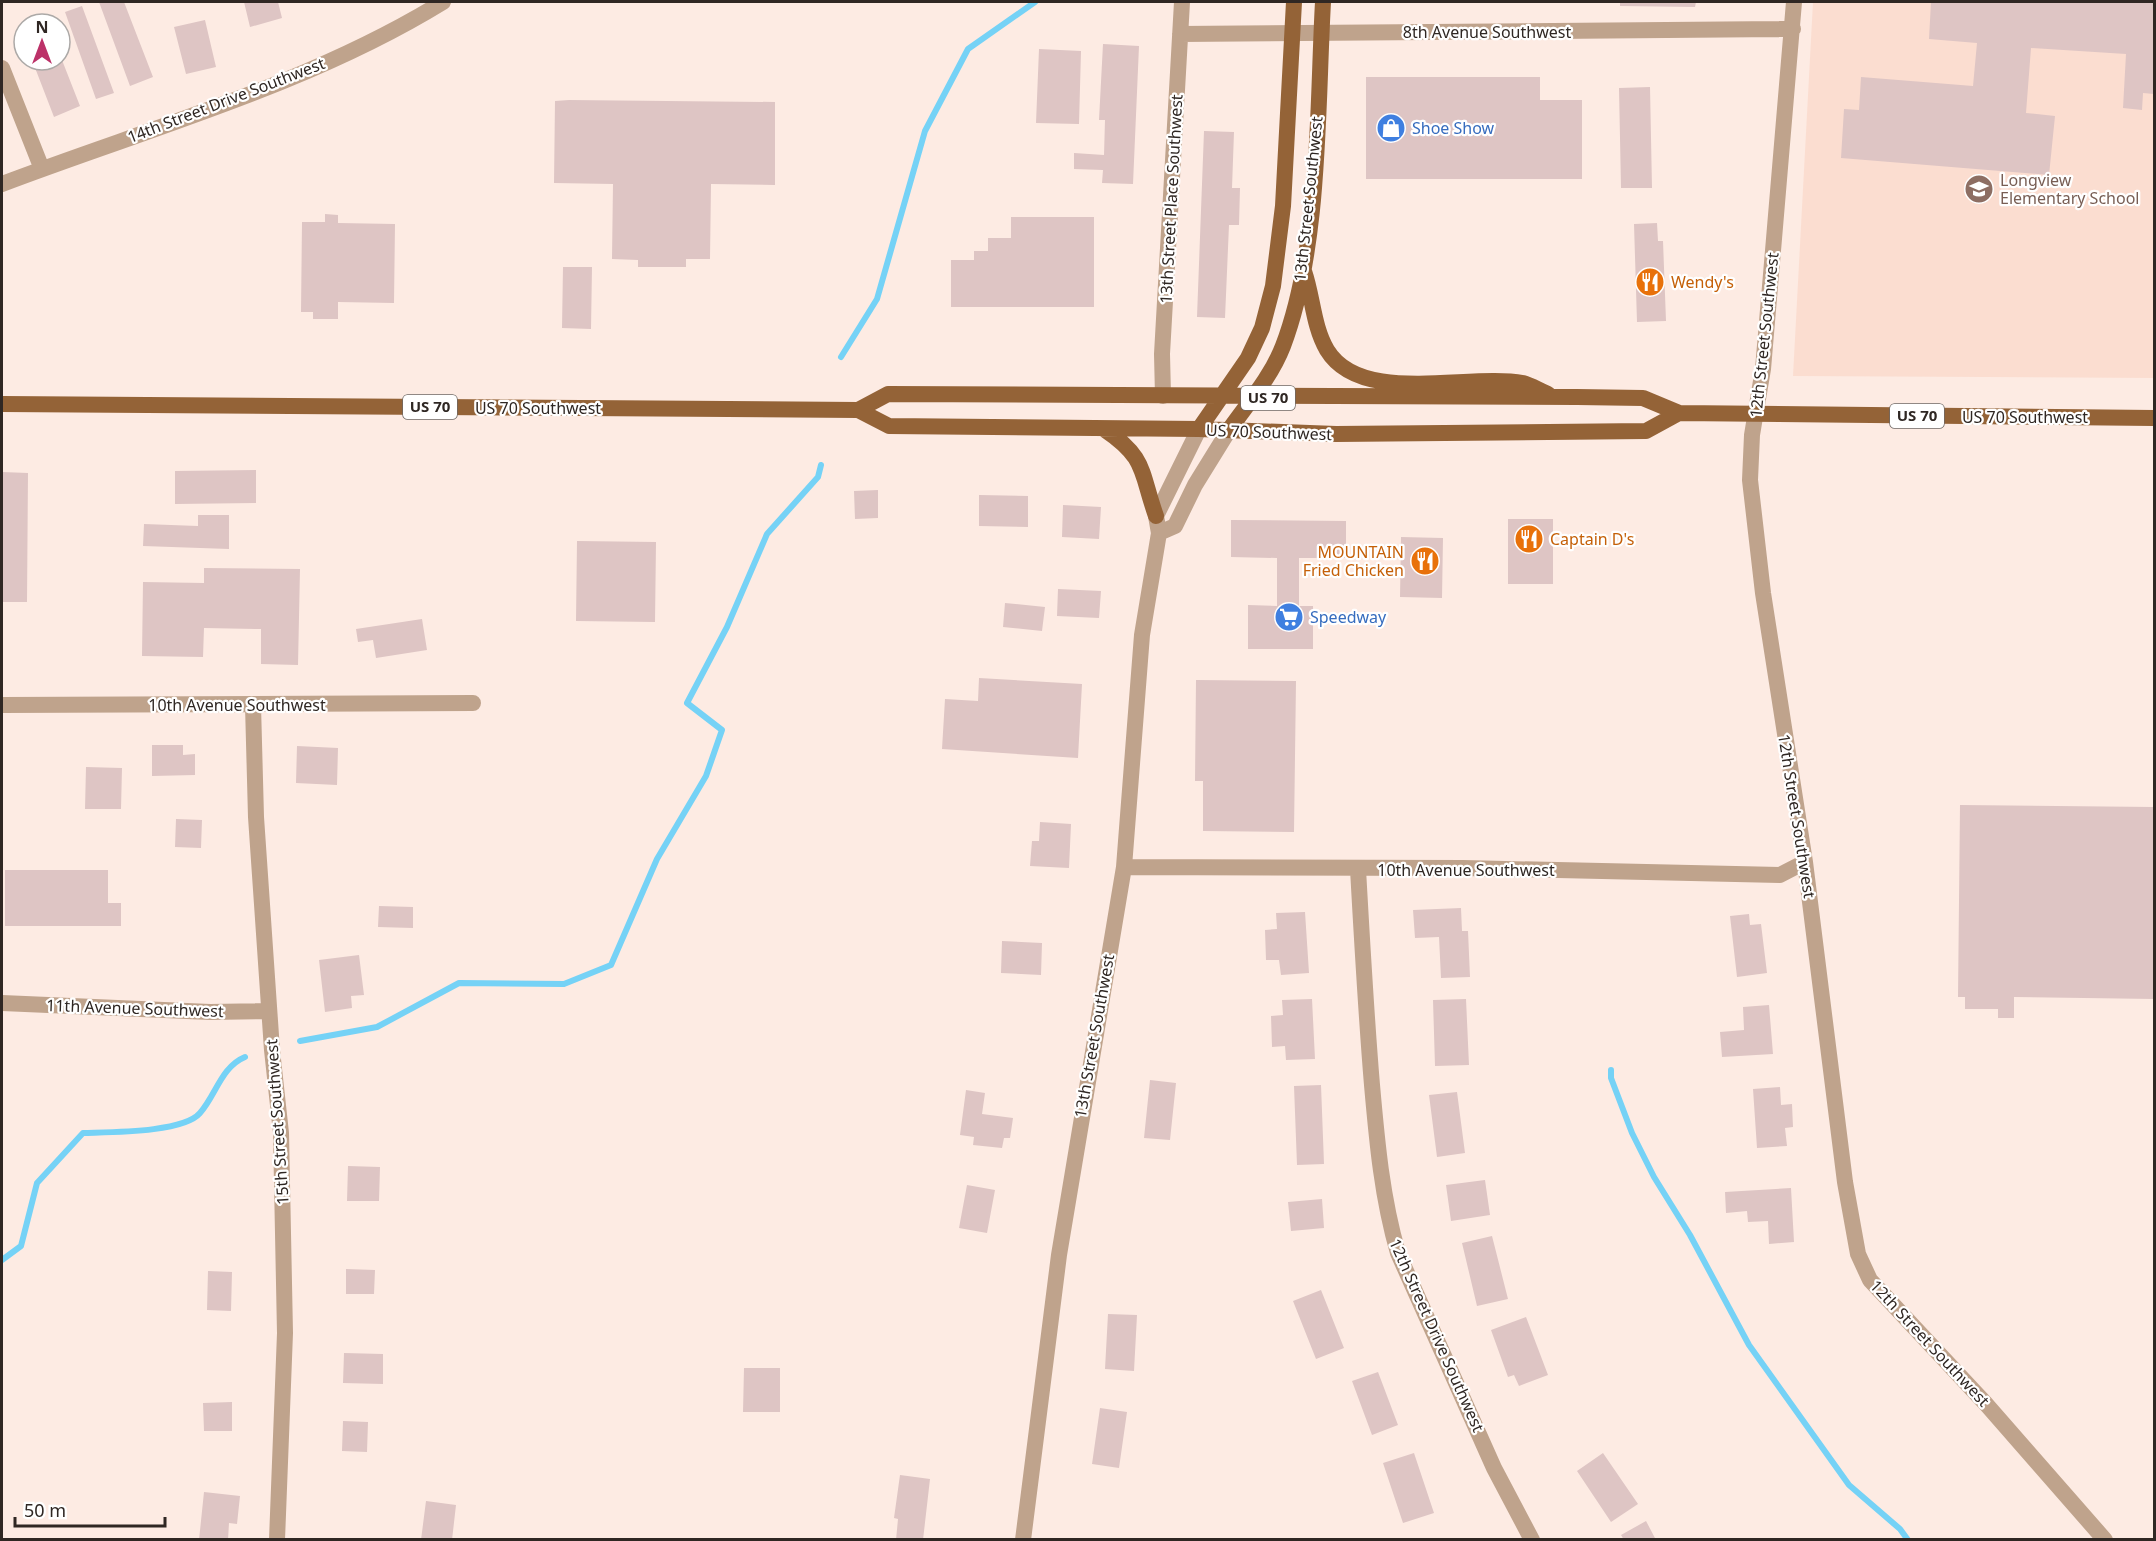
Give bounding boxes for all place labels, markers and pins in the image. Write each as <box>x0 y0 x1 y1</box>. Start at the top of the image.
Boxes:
shop icon: Shoe Show <box>1375 112 1407 144</box>
place label: Shoe Show <box>1412 117 1495 139</box>
place label: Longview Elementary School <box>2000 169 2139 209</box>
school or university icon: Longview Elementary School <box>1963 173 1995 205</box>
restaurant icon: Wendy's <box>1634 266 1666 298</box>
place label: Wendy's <box>1671 271 1734 293</box>
restaurant icon: Captain D's <box>1513 523 1545 555</box>
place label: Captain D's <box>1550 528 1634 550</box>
place label: MOUNTAIN Fried Chicken <box>1303 541 1404 581</box>
restaurant icon: MOUNTAIN Fried Chicken <box>1409 545 1441 577</box>
supermarket icon: Speedway <box>1273 601 1305 633</box>
place label: Speedway <box>1310 606 1387 628</box>

